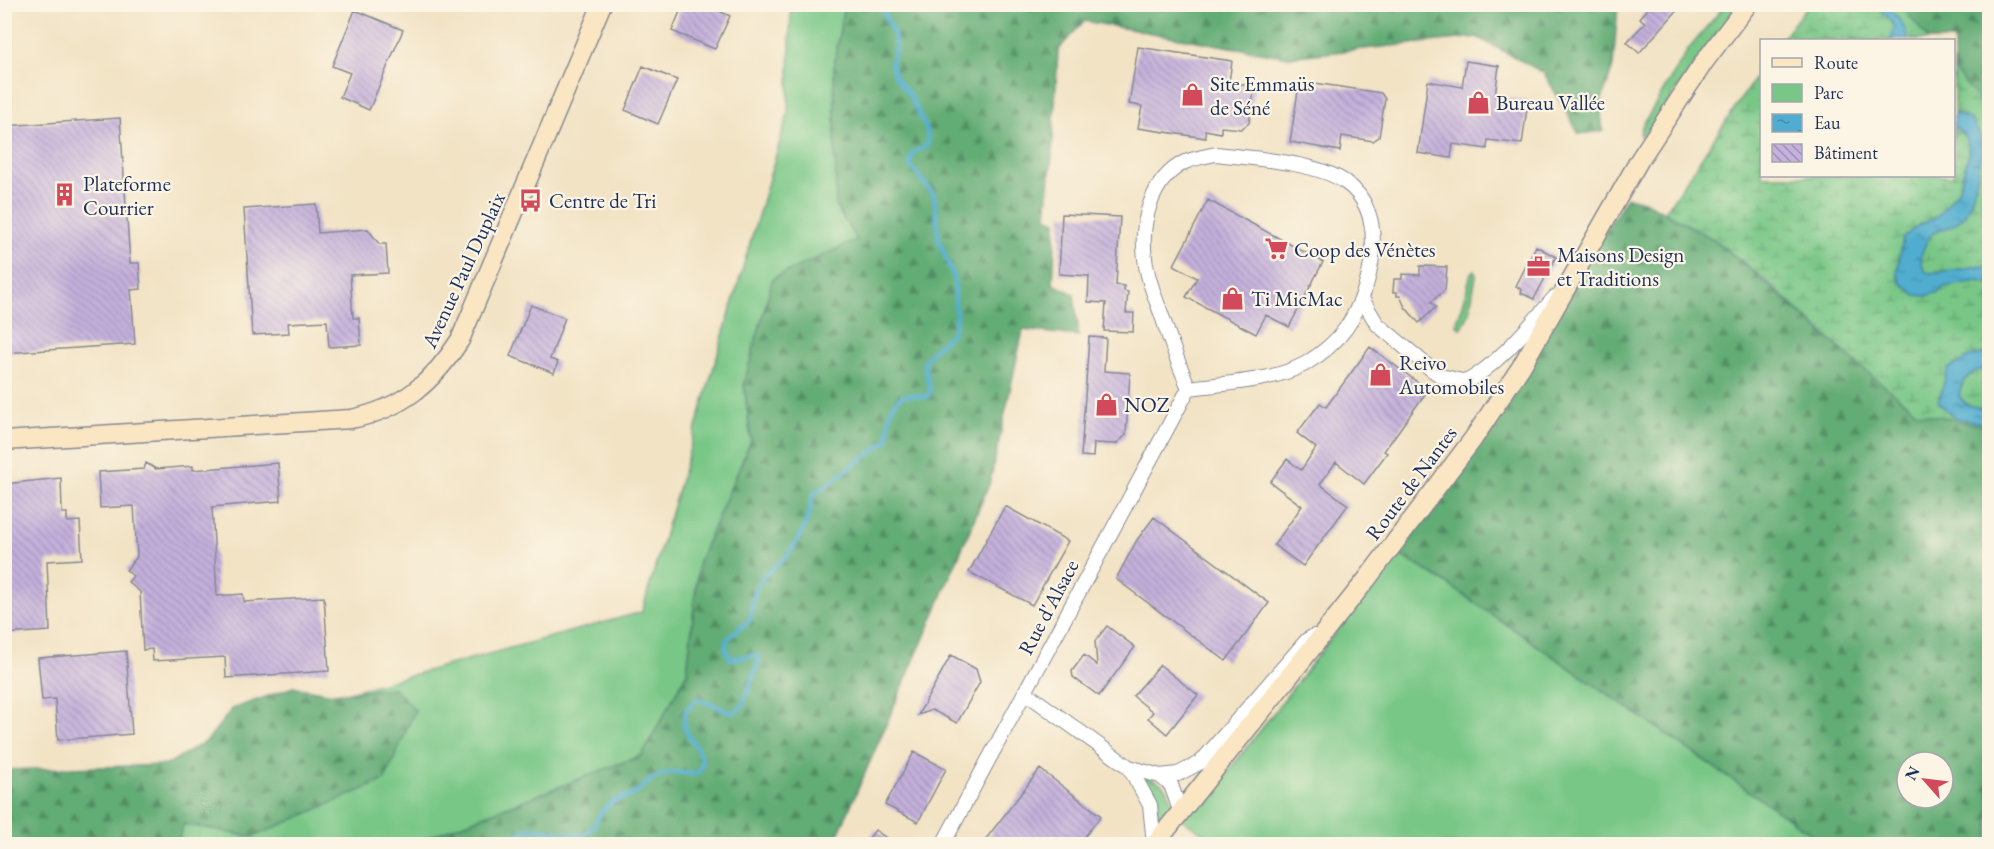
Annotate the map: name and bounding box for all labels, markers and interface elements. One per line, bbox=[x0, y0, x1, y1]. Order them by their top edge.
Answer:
legend bbox=[1760, 39, 1955, 177]
text: Route bbox=[1814, 51, 1858, 74]
place label: Site Emmaüs de Séné bbox=[1210, 70, 1315, 121]
text: Parc bbox=[1814, 81, 1844, 104]
shop icon: Site Emmaüs de Séné bbox=[1179, 82, 1205, 108]
shop icon: Bureau Vallée bbox=[1465, 89, 1491, 115]
place label: Bureau Vallée bbox=[1496, 89, 1605, 116]
text: Eau bbox=[1814, 111, 1841, 134]
text: Bâtiment bbox=[1814, 141, 1878, 164]
place label: Plateforme Courrier bbox=[83, 170, 171, 221]
building icon: Plateforme Courrier bbox=[52, 182, 78, 208]
bus stop icon: Centre de Tri bbox=[518, 187, 544, 213]
place label: Centre de Tri bbox=[549, 187, 656, 214]
street label: Avenue Paul Duplaix bbox=[415, 188, 511, 353]
supermarket icon: Coop des Vénètes bbox=[1263, 236, 1289, 262]
place label: Coop des Vénètes bbox=[1294, 236, 1436, 263]
place label: Maisons Design et Traditions bbox=[1557, 241, 1684, 292]
office icon: Maisons Design et Traditions bbox=[1526, 253, 1552, 279]
shop icon: Ti MicMac bbox=[1220, 285, 1246, 311]
place label: Ti MicMac bbox=[1251, 285, 1342, 312]
place label: Reivo Automobiles bbox=[1398, 349, 1505, 400]
shop icon: Reivo Automobiles bbox=[1368, 361, 1394, 387]
shop icon: NOZ bbox=[1093, 391, 1119, 417]
place label: NOZ bbox=[1124, 391, 1170, 418]
street label: Route de Nantes bbox=[1359, 420, 1463, 545]
street label: Rue d'Alsace bbox=[1012, 555, 1084, 659]
north arrow bbox=[1895, 750, 1955, 810]
text: N bbox=[1900, 763, 1925, 784]

